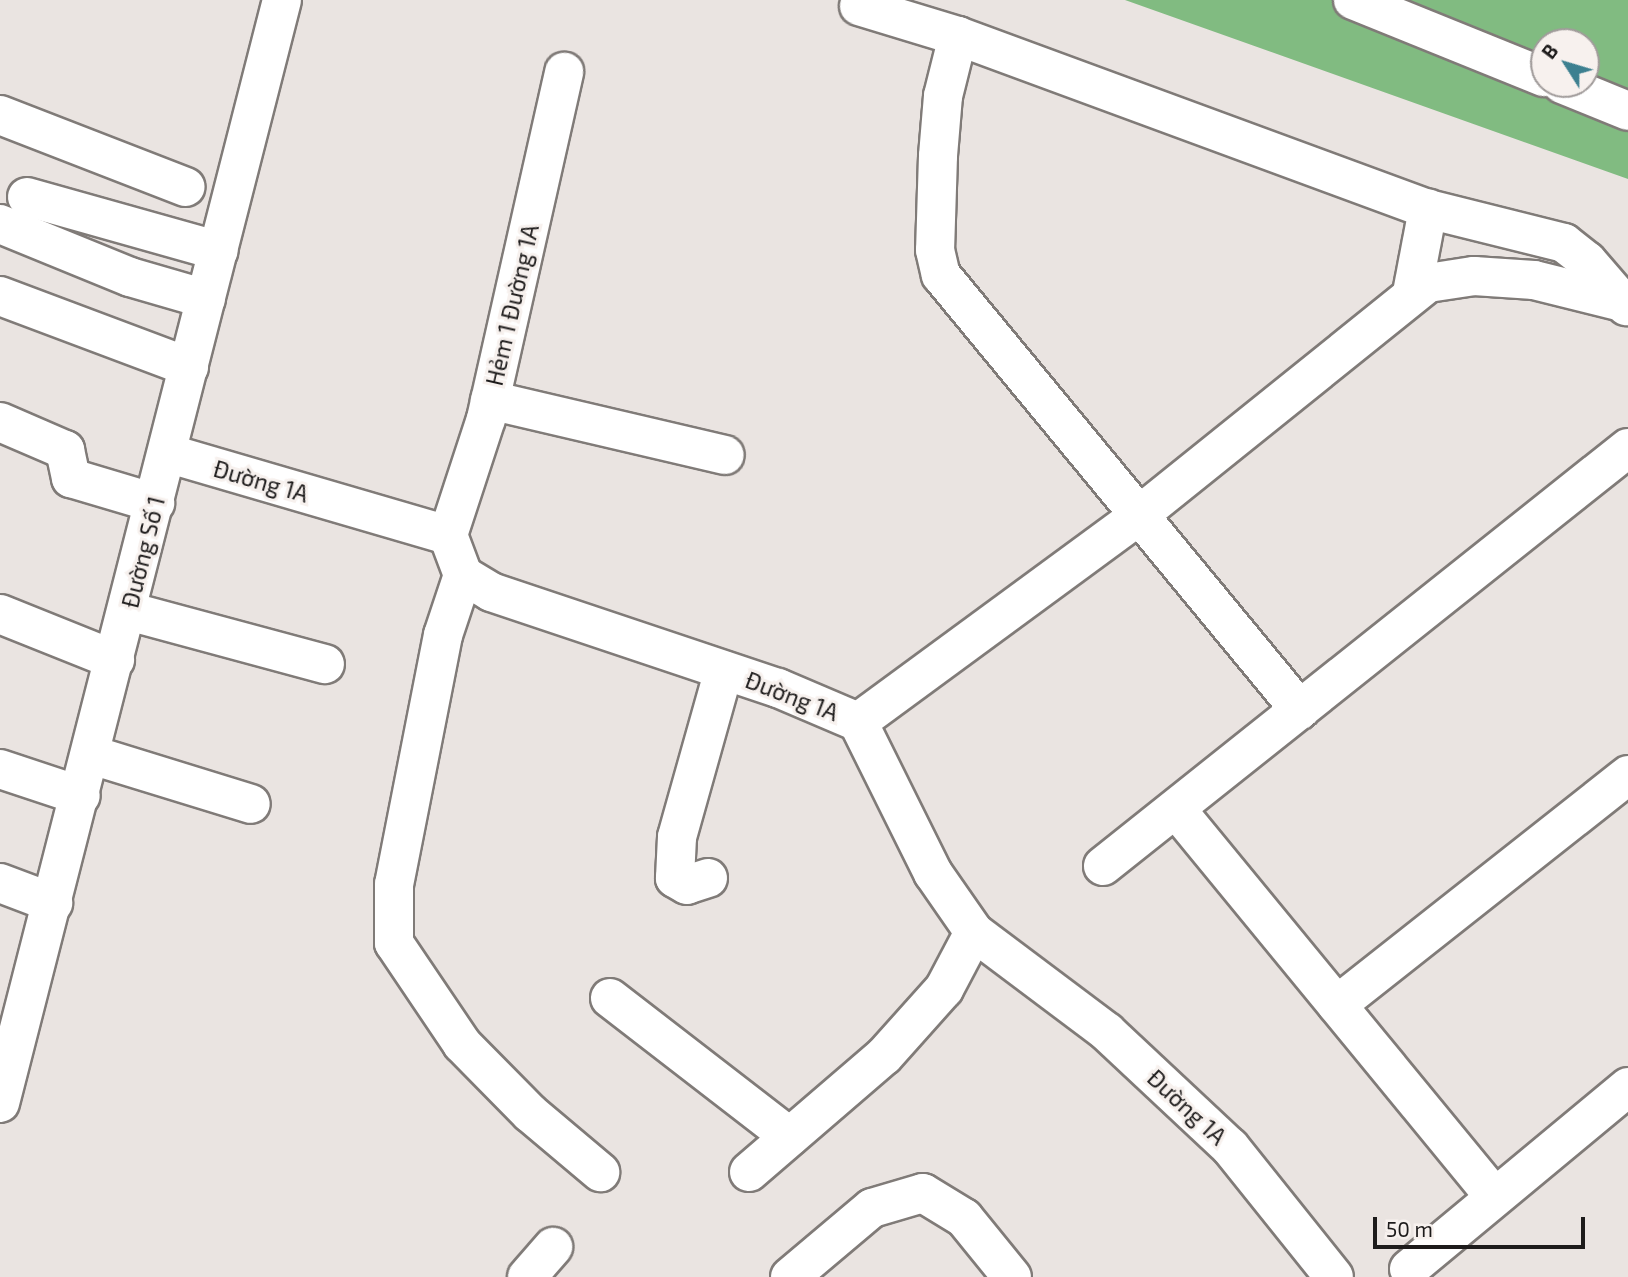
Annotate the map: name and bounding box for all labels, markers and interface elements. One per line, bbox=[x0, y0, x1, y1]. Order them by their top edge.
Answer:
north arrow bbox=[1530, 28, 1600, 98]
text: B bbox=[1537, 39, 1562, 63]
street label: Hẻm 1 Đường 1A bbox=[480, 222, 544, 388]
street label: Đường 1A bbox=[210, 454, 312, 508]
street label: Đường Số 1 bbox=[116, 493, 170, 611]
street label: Đường 1A bbox=[742, 666, 842, 726]
street label: Đường 1A bbox=[1142, 1064, 1232, 1150]
scale bar bbox=[1376, 1204, 1588, 1248]
text: 50 m bbox=[1386, 1216, 1433, 1241]

